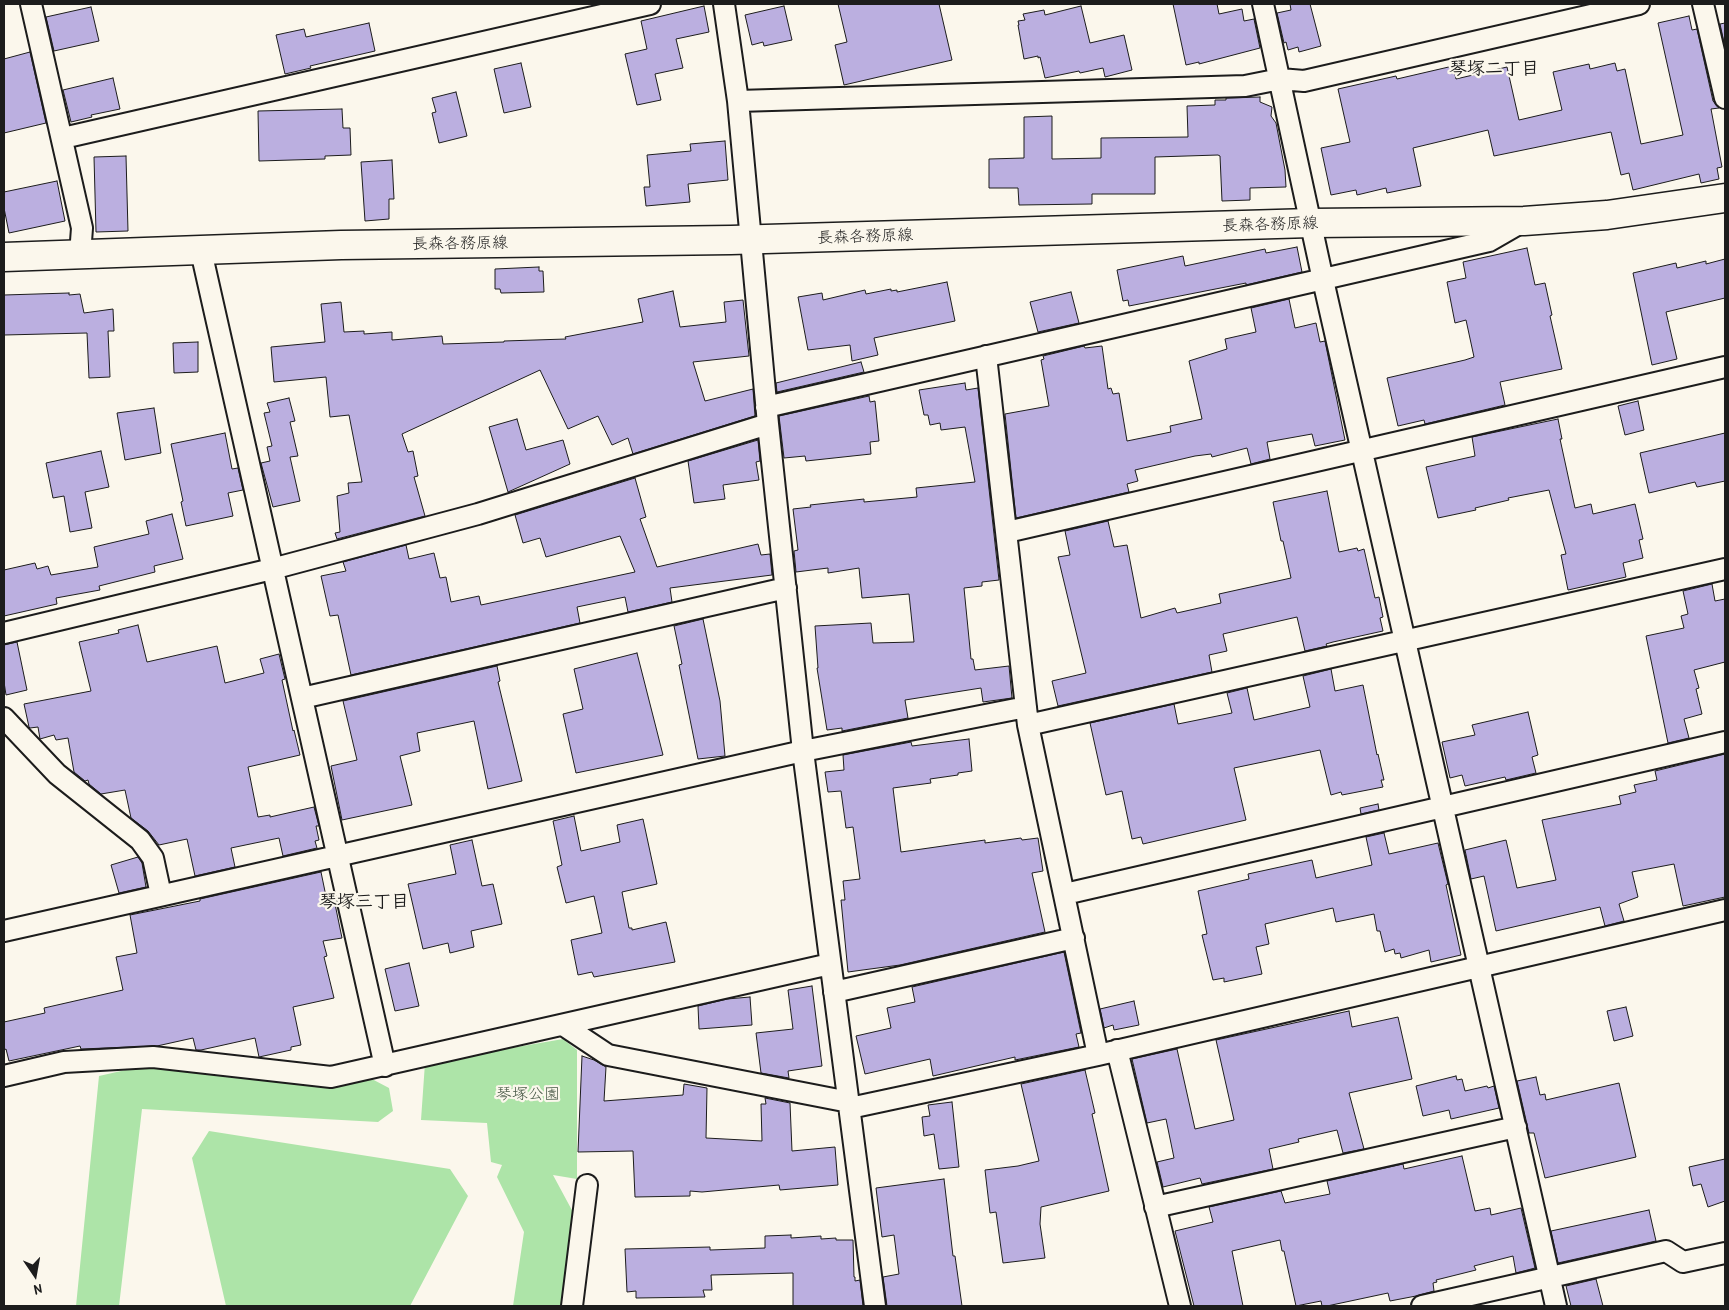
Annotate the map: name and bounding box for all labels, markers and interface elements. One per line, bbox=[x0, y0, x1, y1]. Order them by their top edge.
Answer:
district label: 琴塚二丁目 bbox=[1449, 58, 1539, 80]
street label: 長森各務原線 bbox=[1222, 214, 1318, 236]
street label: 長森各務原線 bbox=[817, 226, 913, 248]
street label: 長森各務原線 bbox=[412, 234, 508, 254]
district label: 琴塚三丁目 bbox=[319, 891, 409, 913]
park label: 琴塚公園 bbox=[496, 1085, 560, 1105]
north arrow bbox=[10, 1250, 60, 1300]
text: N bbox=[33, 1280, 44, 1300]

